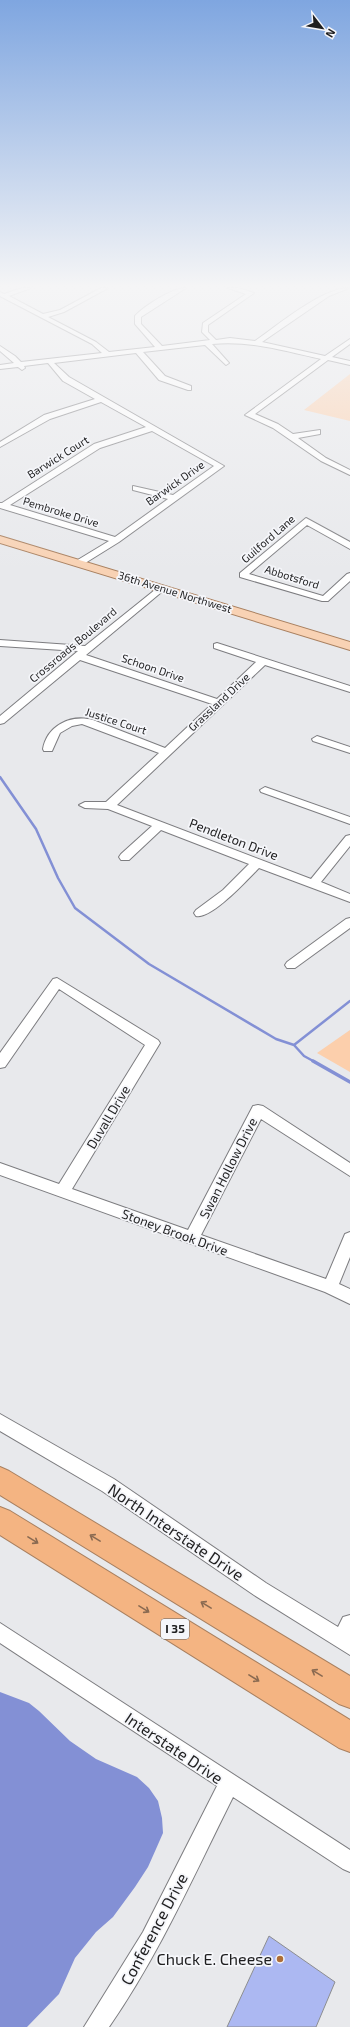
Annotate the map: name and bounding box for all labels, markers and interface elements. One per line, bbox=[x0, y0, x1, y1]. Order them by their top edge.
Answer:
north arrow bbox=[302, 8, 342, 48]
text: N bbox=[323, 27, 339, 40]
street label: Barwick Court bbox=[25, 433, 91, 481]
street label: Barwick Drive bbox=[143, 458, 207, 508]
street label: Pembroke Drive bbox=[22, 494, 101, 529]
street label: Guilford Lane bbox=[238, 512, 297, 565]
street label: Abbotsford bbox=[263, 562, 321, 591]
street label: 36th Avenue Northwest bbox=[117, 568, 234, 615]
street label: Crossroads Boulevard bbox=[26, 604, 119, 685]
street label: Schoon Drive bbox=[120, 651, 186, 684]
street label: Grassland Drive bbox=[185, 670, 252, 733]
street label: Justice Court bbox=[84, 705, 148, 737]
street label: Pendleton Drive bbox=[187, 815, 281, 863]
street label: Duvall Drive bbox=[83, 1082, 133, 1152]
street label: Swan Hollow Drive bbox=[196, 1115, 260, 1221]
street label: Stoney Brook Drive bbox=[120, 1205, 230, 1259]
street label: North Interstate Drive bbox=[105, 1479, 248, 1584]
one-way arrow bbox=[90, 1534, 101, 1542]
one-way arrow bbox=[27, 1537, 39, 1545]
one-way arrow bbox=[200, 1601, 212, 1609]
one-way arrow bbox=[138, 1605, 149, 1613]
road number: I 35 bbox=[161, 1619, 189, 1639]
one-way arrow bbox=[312, 1669, 323, 1677]
one-way arrow bbox=[248, 1674, 260, 1682]
street label: Interstate Drive bbox=[122, 1708, 227, 1787]
street label: Conference Drive bbox=[116, 1870, 191, 1988]
place label: Chuck E. Cheese bbox=[157, 1949, 272, 1968]
marker: Chuck E. Cheese bbox=[275, 1954, 285, 1964]

